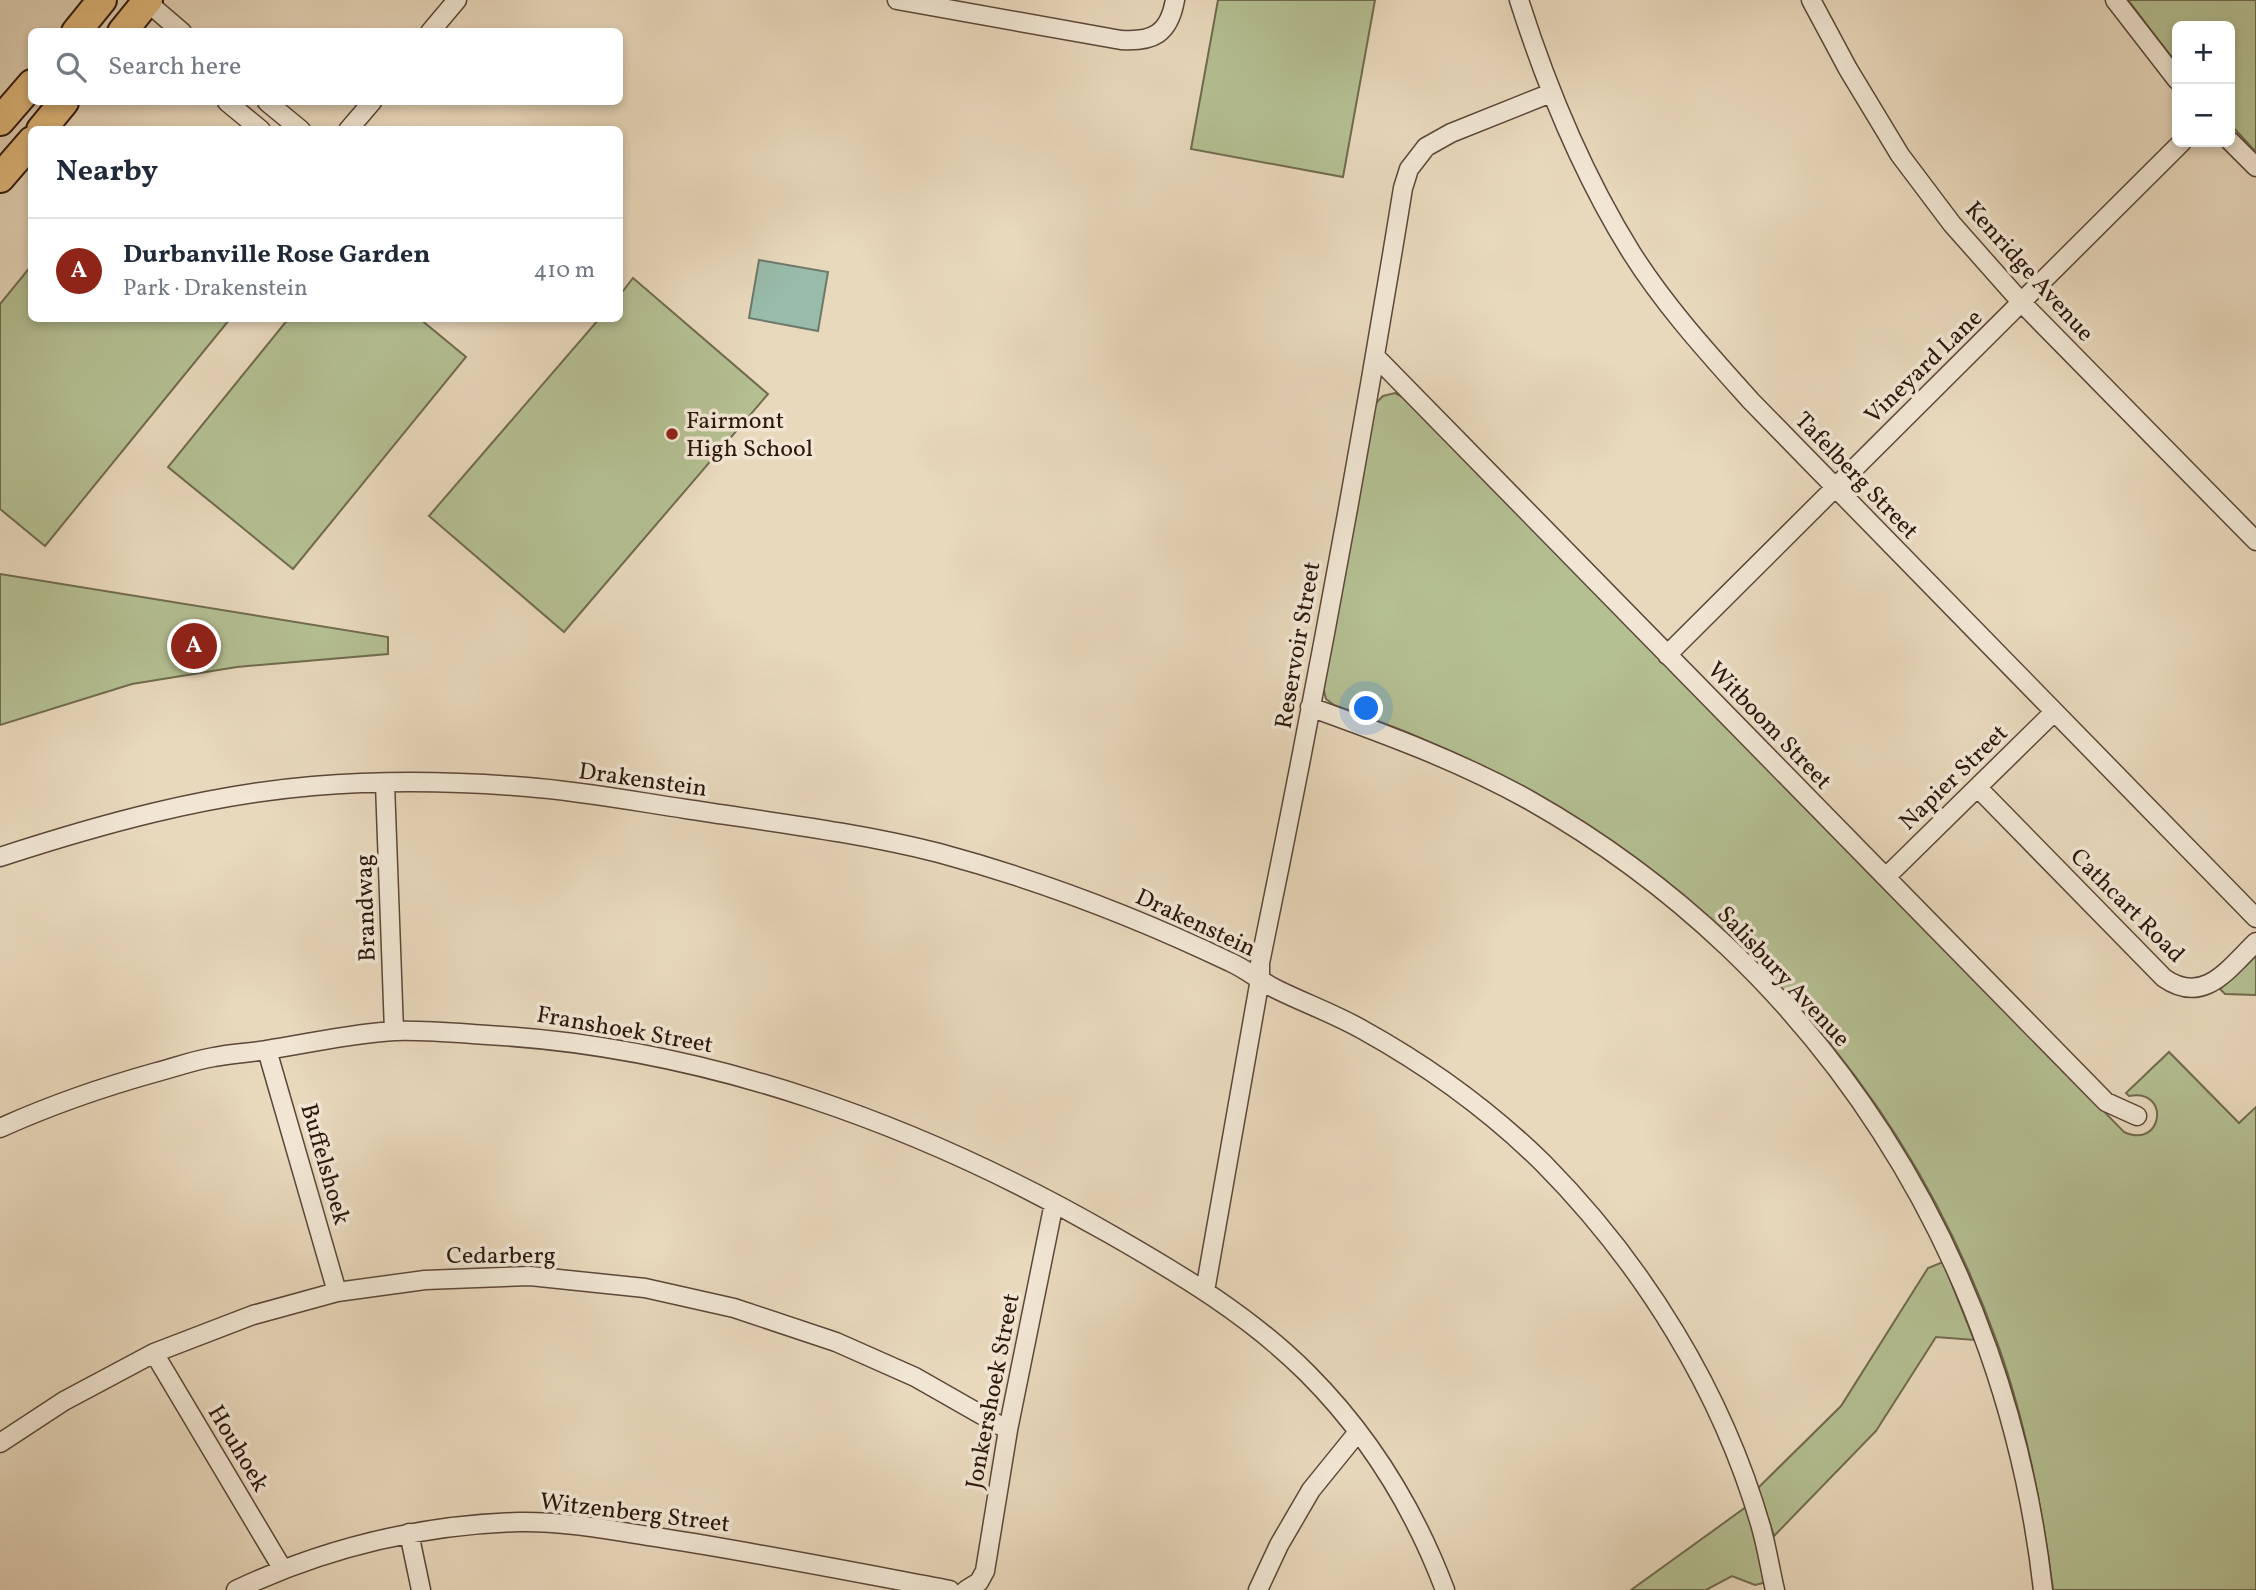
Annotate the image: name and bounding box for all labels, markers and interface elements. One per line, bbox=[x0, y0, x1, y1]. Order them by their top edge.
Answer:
map controls bbox=[2172, 21, 2235, 147]
button: + bbox=[2172, 21, 2235, 84]
search box bbox=[28, 28, 623, 105]
icon: search bbox=[52, 48, 90, 86]
text: Search here bbox=[108, 49, 241, 85]
button: − bbox=[2172, 84, 2235, 147]
text: Nearby bbox=[56, 151, 158, 193]
street label: Kenridge Avenue bbox=[1956, 195, 2101, 350]
text: Durbanville Rose Garden bbox=[123, 237, 430, 273]
text: A bbox=[71, 255, 87, 287]
text: 410 m bbox=[534, 255, 595, 287]
text: Park · Drakenstein bbox=[123, 273, 308, 305]
street label: Vineyard Lane bbox=[1858, 302, 1991, 433]
place label: Fairmont High School bbox=[686, 405, 813, 467]
street label: Tafelberg Street bbox=[1786, 405, 1925, 548]
marker: Fairmont High School bbox=[664, 426, 680, 442]
street label: Reservoir Street bbox=[1268, 559, 1330, 732]
pin: A bbox=[171, 620, 217, 672]
street label: Witboom Street bbox=[1698, 655, 1839, 798]
your location bbox=[1349, 691, 1383, 725]
street label: Napier Street bbox=[1892, 718, 2017, 839]
street label: Drakenstein bbox=[576, 755, 709, 807]
street label: Cathcart Road bbox=[2061, 841, 2192, 972]
street label: Brandwag bbox=[348, 854, 386, 962]
street label: Drakenstein bbox=[1129, 881, 1261, 967]
street label: Salisbury Avenue bbox=[1708, 899, 1857, 1056]
street label: Franshoek Street bbox=[534, 999, 716, 1063]
street label: Buffelshoek bbox=[291, 1100, 358, 1229]
street label: Cedarberg bbox=[446, 1240, 556, 1274]
street label: Jonkershoek Street bbox=[958, 1291, 1030, 1492]
street label: Houhoek bbox=[198, 1399, 277, 1499]
street label: Witzenberg Street bbox=[538, 1485, 732, 1543]

